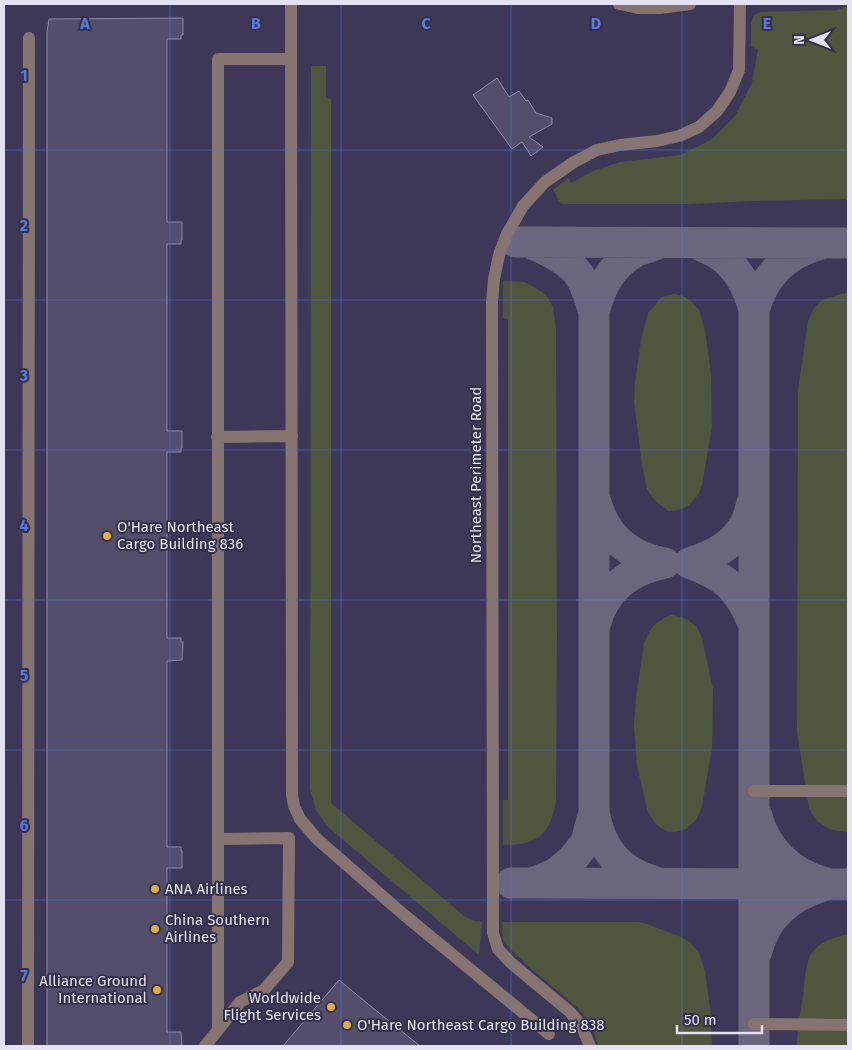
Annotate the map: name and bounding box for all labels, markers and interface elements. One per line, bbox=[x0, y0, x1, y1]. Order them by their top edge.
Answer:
text: A bbox=[79, 14, 90, 33]
text: B bbox=[251, 14, 261, 33]
text: C bbox=[421, 14, 431, 33]
text: D bbox=[591, 14, 601, 33]
text: E bbox=[763, 14, 771, 33]
north arrow bbox=[787, 15, 837, 65]
text: N bbox=[791, 35, 808, 45]
text: 1 bbox=[20, 66, 28, 85]
text: 2 bbox=[20, 216, 28, 235]
text: 3 bbox=[19, 366, 28, 385]
street label: Northeast Perimeter Road bbox=[467, 387, 485, 563]
text: 4 bbox=[19, 516, 29, 535]
place label: O'Hare Northeast Cargo Building 836 bbox=[117, 518, 243, 553]
marker: O'Hare Northeast Cargo Building 836 bbox=[101, 530, 113, 542]
text: 5 bbox=[20, 666, 29, 685]
text: 6 bbox=[19, 816, 29, 835]
place label: ANA Airlines bbox=[165, 880, 248, 898]
marker: ANA Airlines bbox=[149, 883, 161, 895]
place label: China Southern Airlines bbox=[165, 911, 270, 946]
marker: China Southern Airlines bbox=[149, 923, 161, 935]
text: 7 bbox=[20, 966, 28, 985]
place label: Alliance Ground International bbox=[39, 972, 148, 1007]
marker: Alliance Ground International bbox=[151, 984, 163, 996]
place label: Worldwide Flight Services bbox=[223, 989, 321, 1024]
marker: Worldwide Flight Services bbox=[325, 1001, 337, 1013]
scale bar bbox=[677, 1002, 762, 1034]
text: 50 m bbox=[684, 1011, 717, 1029]
place label: O'Hare Northeast Cargo Building 838 bbox=[357, 1016, 604, 1034]
marker: O'Hare Northeast Cargo Building 838 bbox=[341, 1019, 353, 1031]

